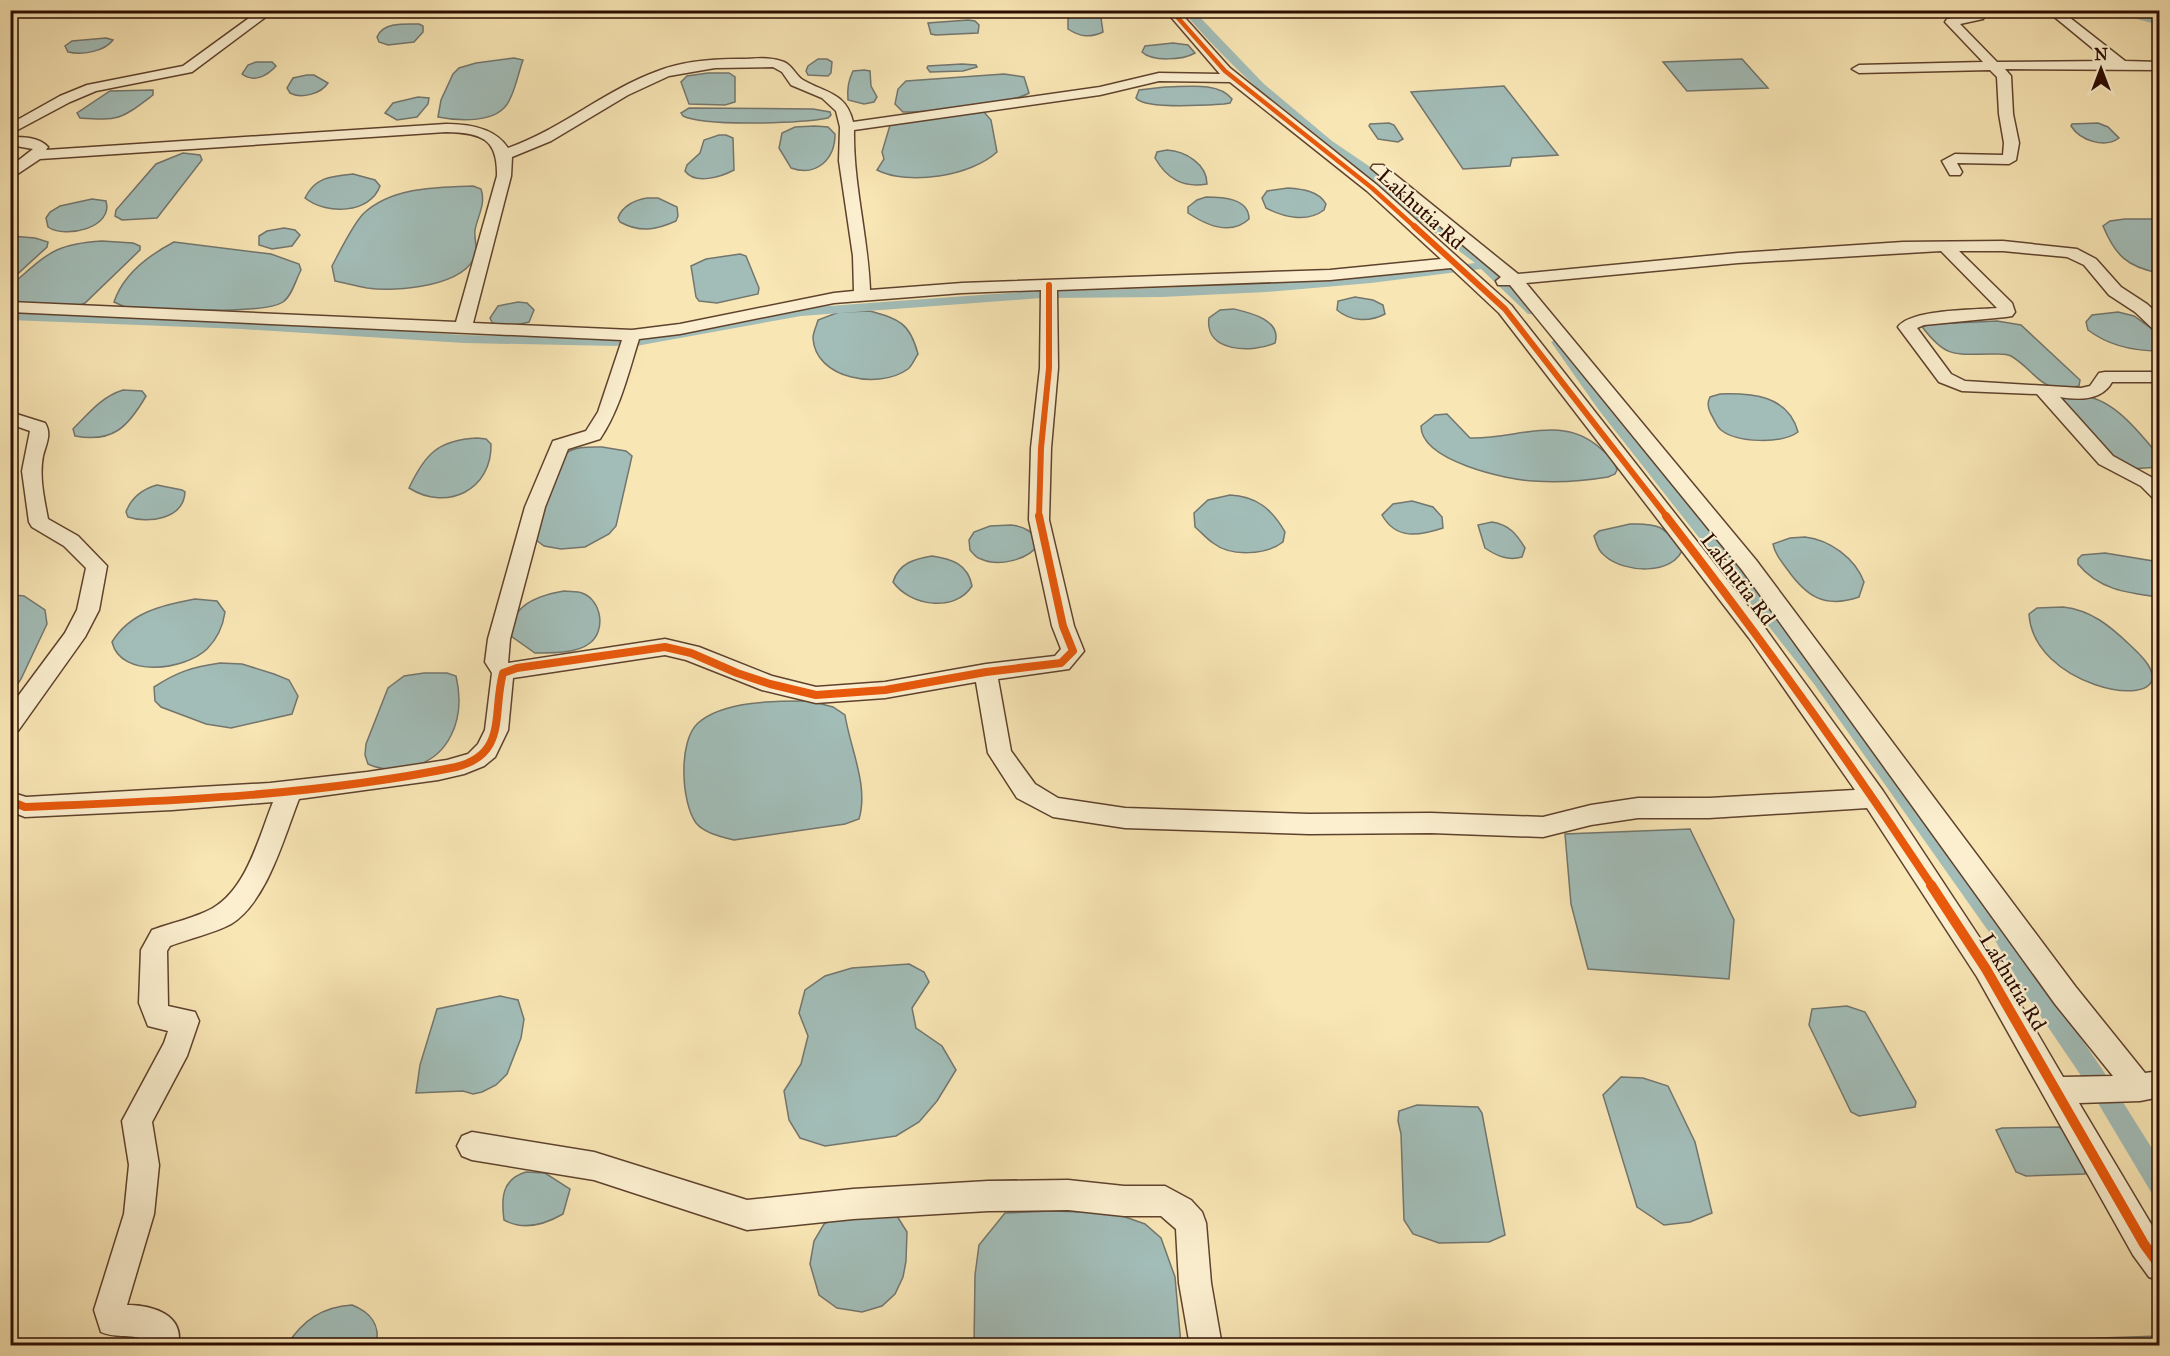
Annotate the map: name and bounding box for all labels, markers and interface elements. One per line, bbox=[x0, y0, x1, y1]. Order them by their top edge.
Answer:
north arrow bbox=[2071, 39, 2131, 99]
text: N bbox=[2094, 45, 2108, 64]
street label: Lakhutia Rd bbox=[1372, 163, 1470, 255]
street label: Lakhutia Rd bbox=[1695, 528, 1781, 631]
street label: Lakhutia Rd bbox=[1974, 929, 2052, 1036]

